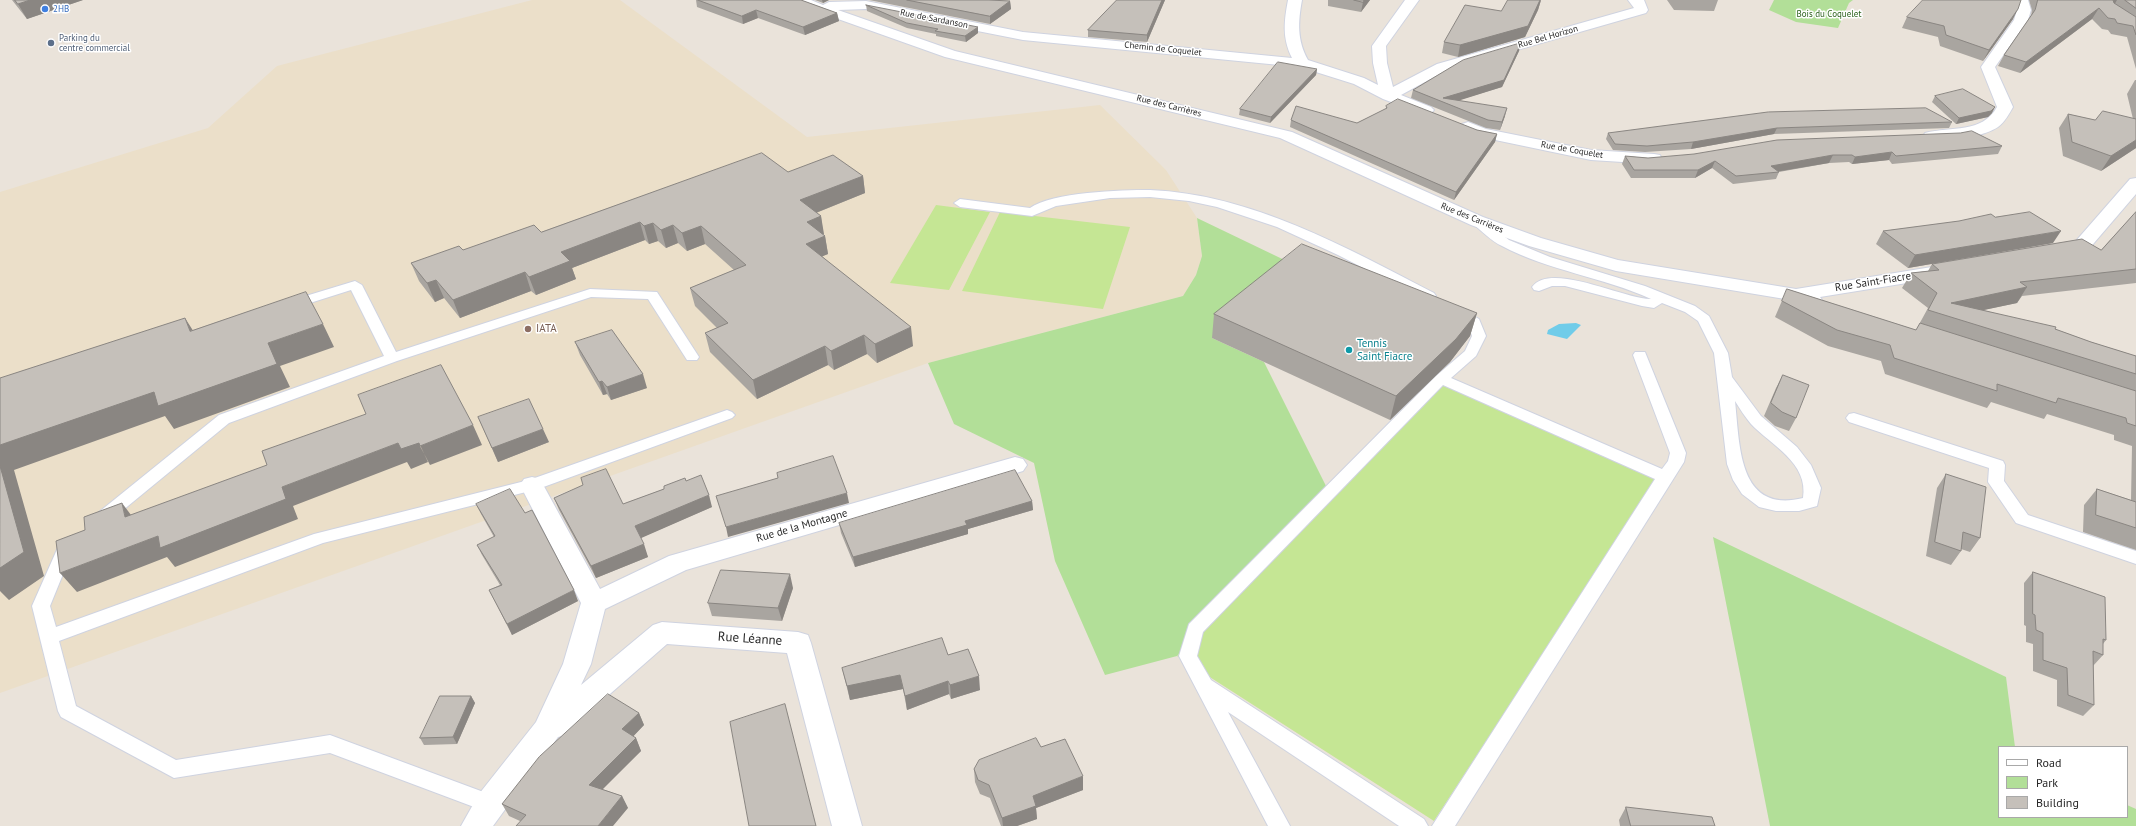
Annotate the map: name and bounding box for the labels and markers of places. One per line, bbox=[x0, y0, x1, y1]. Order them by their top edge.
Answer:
marker: 2HB bbox=[40, 4, 50, 14]
place label: 2HB bbox=[53, 4, 69, 14]
place label: Parking du centre commercial bbox=[59, 33, 130, 54]
marker: Parking du centre commercial bbox=[46, 38, 56, 48]
place label: IATA bbox=[536, 322, 557, 336]
marker: IATA bbox=[523, 324, 533, 334]
place label: Tennis Saint Fiacre bbox=[1357, 337, 1412, 363]
marker: Tennis Saint Fiacre bbox=[1344, 345, 1354, 355]

